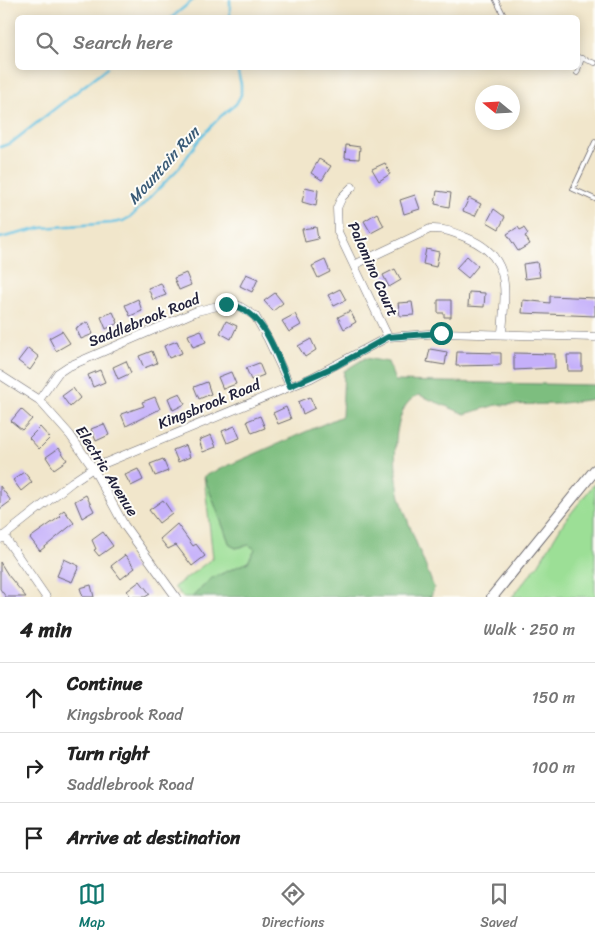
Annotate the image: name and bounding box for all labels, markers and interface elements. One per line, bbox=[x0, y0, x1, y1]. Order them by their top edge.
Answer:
search box bbox=[15, 15, 580, 70]
text: Search here bbox=[73, 26, 173, 59]
icon: search bbox=[33, 29, 61, 57]
north arrow bbox=[475, 85, 520, 130]
water label: Mountain Run bbox=[120, 118, 208, 211]
street label: Palomino Court bbox=[340, 217, 406, 321]
street label: Saddlebrook Road bbox=[84, 285, 205, 354]
route end bbox=[215, 293, 238, 316]
route start bbox=[430, 322, 453, 345]
street label: Kingsbrook Road bbox=[154, 371, 265, 436]
street label: Electric Avenue bbox=[69, 420, 146, 522]
text: 4 min bbox=[20, 611, 72, 649]
text: Walk · 250 m bbox=[483, 615, 575, 644]
text: Continue bbox=[67, 667, 143, 700]
text: 150 m bbox=[532, 683, 575, 712]
icon: ahead bbox=[20, 684, 48, 712]
text: Kingsbrook Road bbox=[67, 700, 183, 729]
text: Turn right bbox=[67, 737, 149, 770]
text: 100 m bbox=[531, 753, 575, 782]
icon: right bbox=[20, 754, 48, 782]
text: Saddlebrook Road bbox=[67, 770, 193, 799]
text: Arrive at destination bbox=[67, 821, 240, 854]
icon: arrive bbox=[20, 824, 48, 852]
tab: Map bbox=[78, 880, 106, 935]
tab: Directions bbox=[262, 880, 324, 935]
tab: Saved bbox=[480, 880, 517, 935]

